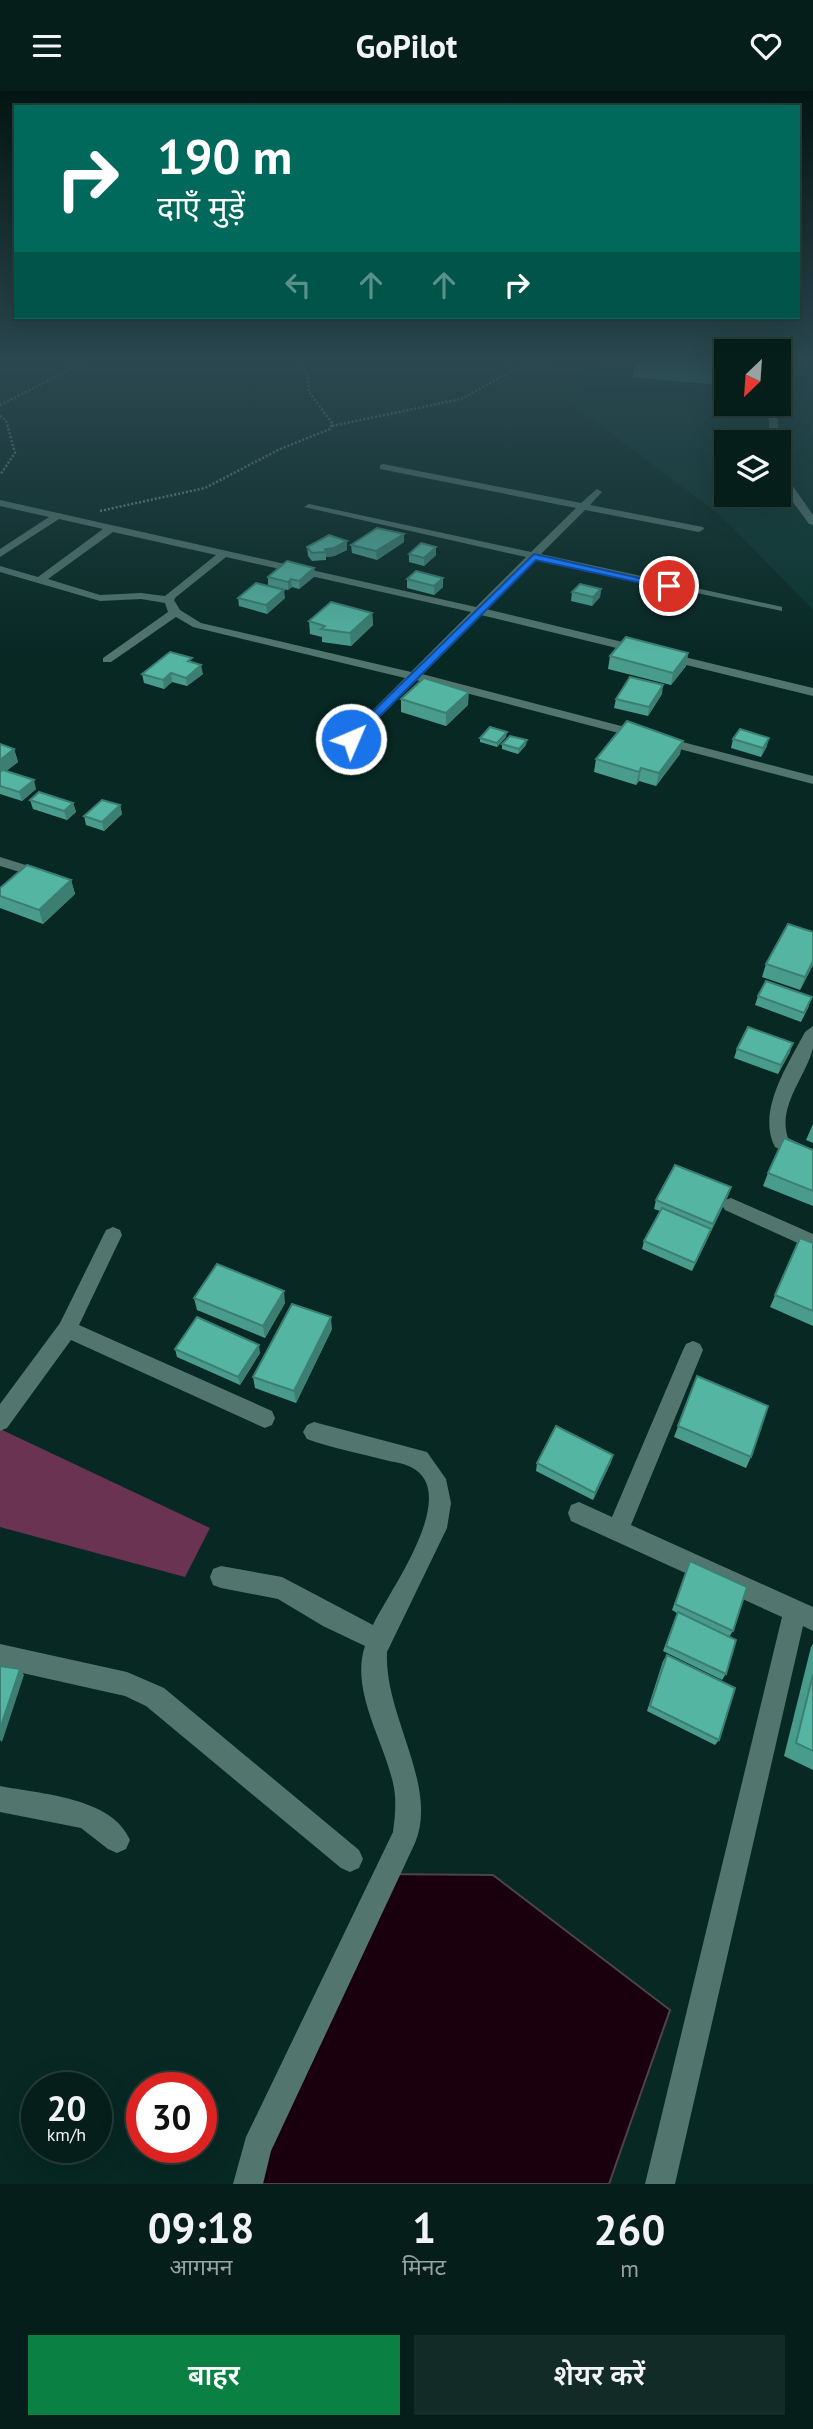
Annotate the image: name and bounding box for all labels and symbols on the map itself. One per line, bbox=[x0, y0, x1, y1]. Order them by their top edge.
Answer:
north arrow bbox=[714, 339, 791, 417]
pin bbox=[639, 556, 699, 616]
position arrow bbox=[314, 702, 388, 776]
speed limit sign: 30 bbox=[126, 2072, 217, 2163]

